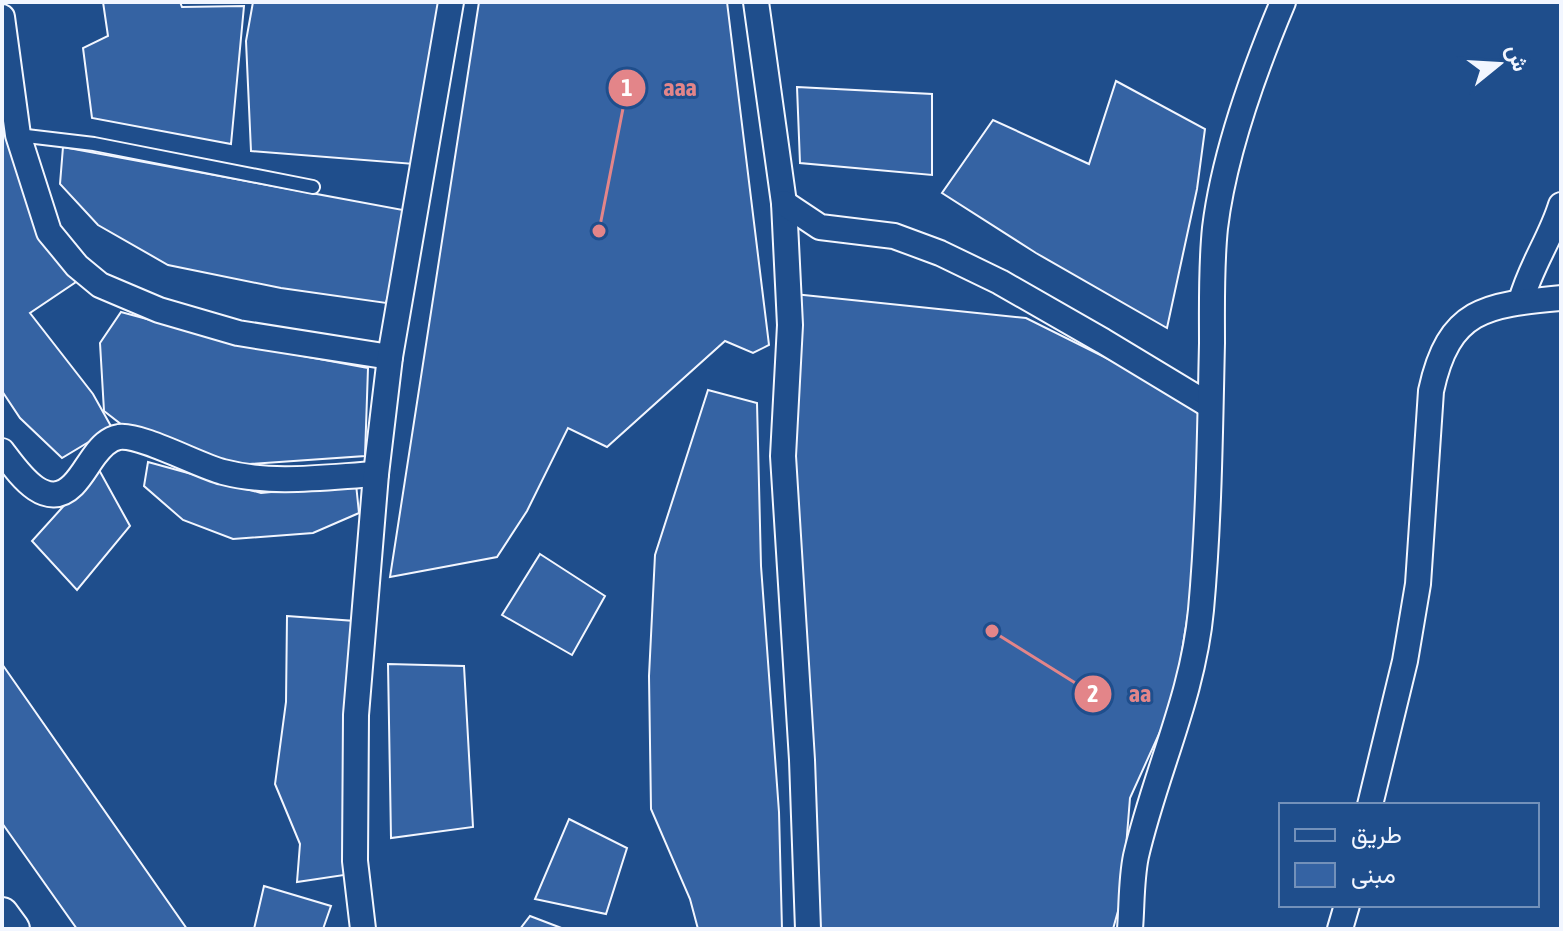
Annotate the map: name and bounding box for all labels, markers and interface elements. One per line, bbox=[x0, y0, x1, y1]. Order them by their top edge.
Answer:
north arrow bbox=[1459, 24, 1539, 104]
text: ش bbox=[1501, 41, 1534, 75]
callout: aaa bbox=[607, 64, 712, 112]
text: 1 bbox=[621, 74, 633, 101]
text: aaa bbox=[663, 74, 697, 101]
callout: aa bbox=[1073, 670, 1167, 718]
text: 2 bbox=[1087, 680, 1099, 707]
text: aa bbox=[1129, 680, 1151, 707]
legend bbox=[1279, 803, 1539, 907]
text: طريق bbox=[1351, 821, 1402, 850]
text: مبنى bbox=[1351, 861, 1396, 889]

